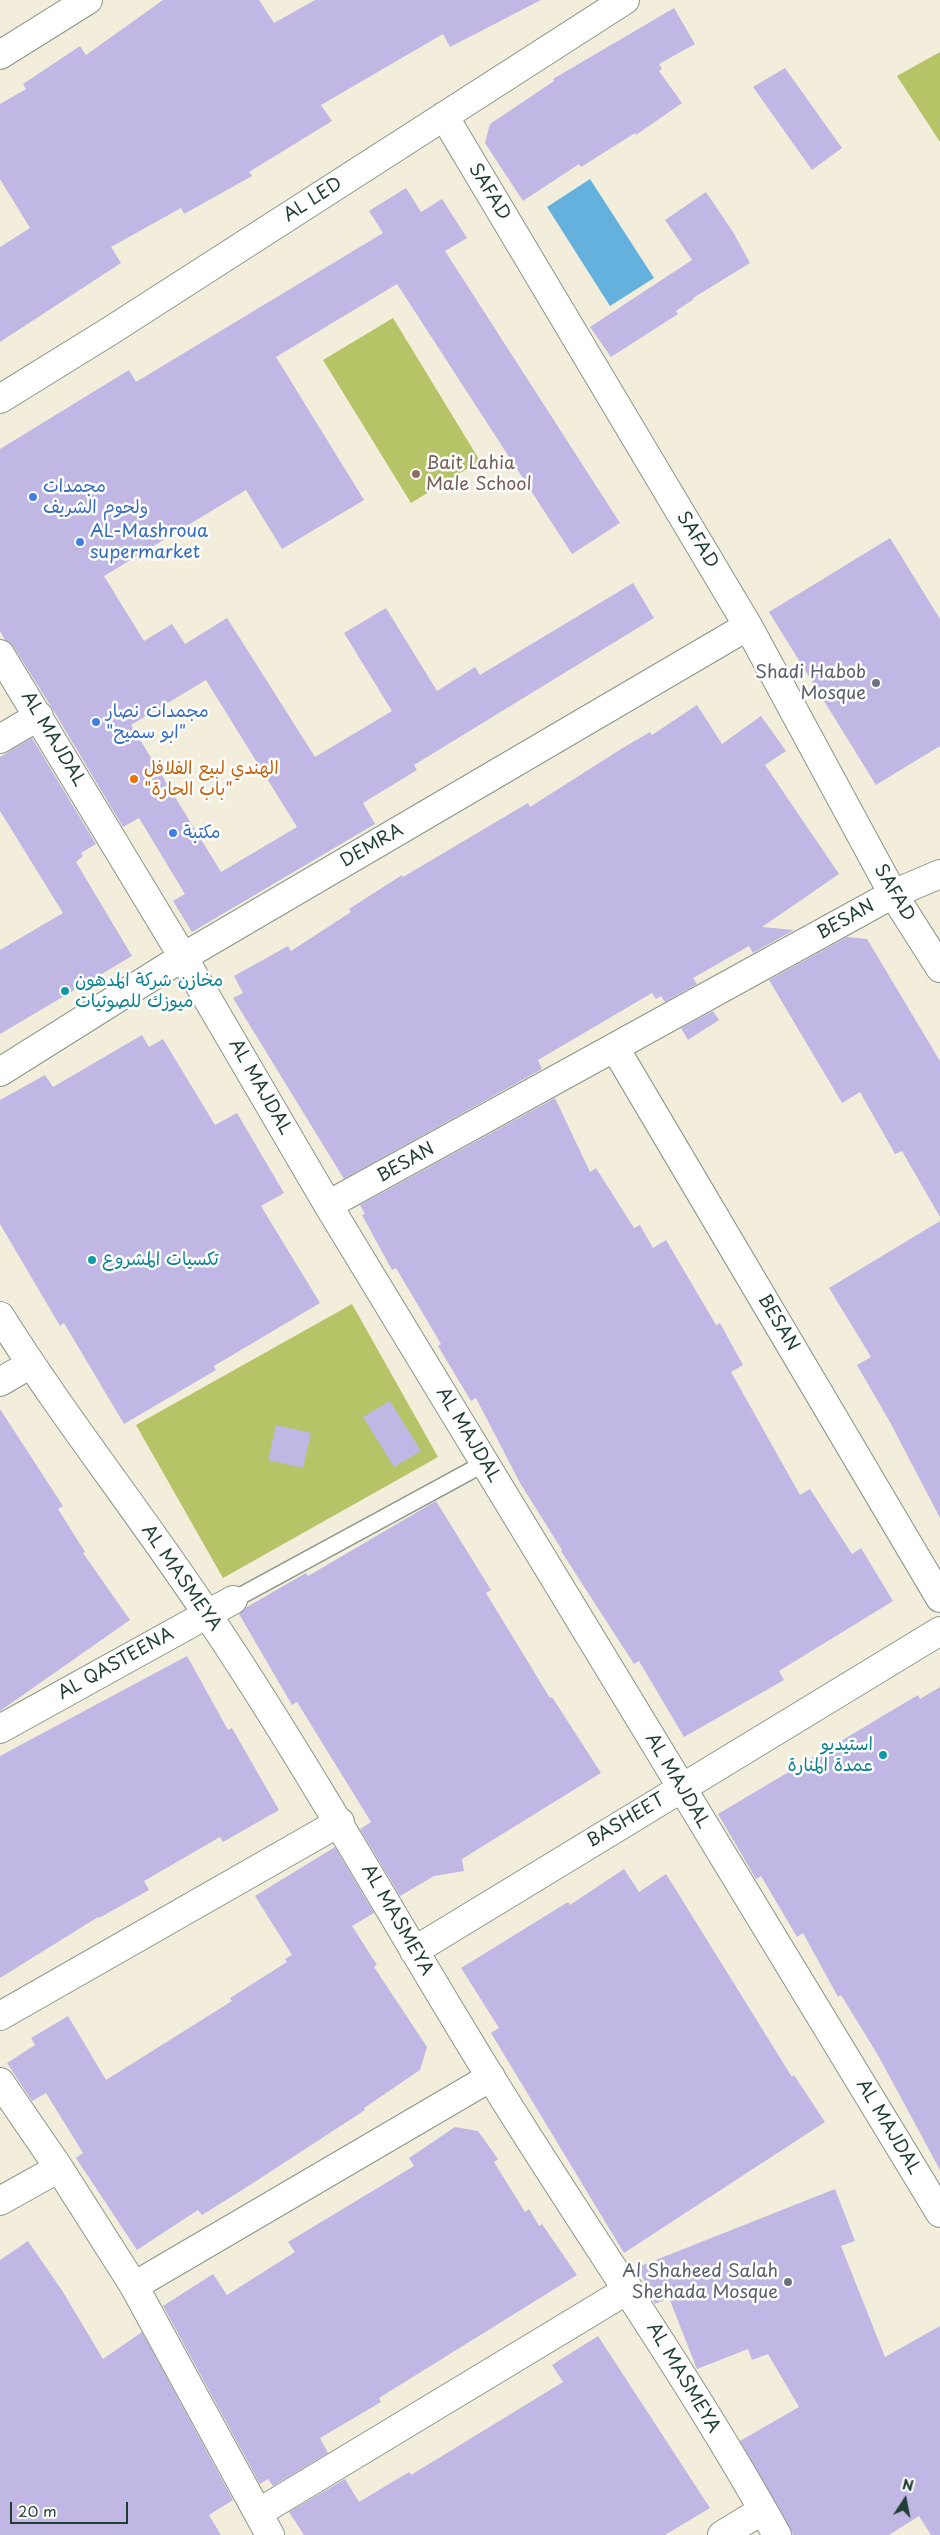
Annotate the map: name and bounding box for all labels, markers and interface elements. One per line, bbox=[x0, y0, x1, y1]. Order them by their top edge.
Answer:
street label: SAFAD bbox=[464, 160, 514, 224]
street label: AL LED bbox=[280, 173, 346, 227]
place label: Bait Lahia Male School bbox=[426, 453, 532, 496]
marker: Bait Lahia Male School bbox=[410, 468, 422, 480]
place label: مجمدات ولحوم الشريف bbox=[43, 476, 148, 518]
marker: مجمدات ولحوم الشريف bbox=[27, 491, 39, 503]
street label: SAFAD bbox=[672, 508, 722, 572]
place label: AL-Mashroua supermarket bbox=[90, 521, 208, 564]
marker: AL-Mashroua supermarket bbox=[74, 536, 86, 548]
place label: Shadi Habob Mosque bbox=[755, 662, 866, 704]
marker: Shadi Habob Mosque bbox=[870, 677, 882, 689]
street label: AL MAJDAL bbox=[16, 688, 90, 790]
place label: مجمدات نصار "ابو سميح" bbox=[106, 701, 209, 744]
marker: مجمدات نصار "ابو سميح" bbox=[90, 716, 102, 728]
place label: الهندي لبيع الفلافل "باب الحارة" bbox=[144, 758, 279, 801]
marker: الهندي لبيع الفلافل "باب الحارة" bbox=[128, 773, 140, 785]
street label: DEMRA bbox=[337, 819, 407, 873]
place label: مكتبة bbox=[183, 822, 220, 844]
marker: مكتبة bbox=[167, 827, 179, 839]
street label: SAFAD bbox=[869, 860, 919, 926]
street label: BESAN bbox=[814, 895, 878, 945]
place label: مخازن شركة المدهون ميوزك للصوتيات bbox=[75, 970, 223, 1012]
marker: مخازن شركة المدهون ميوزك للصوتيات bbox=[59, 985, 71, 997]
street label: AL MAJDAL bbox=[224, 1035, 296, 1139]
street label: BESAN bbox=[374, 1138, 438, 1188]
place label: تكسيات المشروع bbox=[102, 1249, 219, 1271]
marker: تكسيات المشروع bbox=[86, 1254, 98, 1266]
street label: BESAN bbox=[753, 1291, 803, 1355]
street label: AL MAJDAL bbox=[431, 1384, 505, 1486]
street label: AL MASMEYA bbox=[136, 1521, 226, 1635]
street label: AL QASTEENA bbox=[54, 1623, 178, 1705]
street label: AL MAJDAL bbox=[640, 1730, 714, 1832]
place label: استيديو عمدة المنارة bbox=[787, 1734, 873, 1776]
marker: استيديو عمدة المنارة bbox=[877, 1749, 889, 1761]
street label: BASHEET bbox=[583, 1789, 669, 1853]
street label: AL MASMEYA bbox=[356, 1861, 438, 1979]
street label: AL MAJDAL bbox=[851, 2076, 925, 2178]
place label: Al Shaheed Salah Shehada Mosque bbox=[622, 2261, 778, 2304]
marker: Al Shaheed Salah Shehada Mosque bbox=[782, 2276, 794, 2288]
street label: AL MASMEYA bbox=[642, 2319, 724, 2437]
text: N bbox=[901, 2473, 915, 2496]
north arrow bbox=[880, 2475, 930, 2525]
scale bar bbox=[12, 2492, 130, 2524]
text: 20 m bbox=[18, 2499, 57, 2522]

